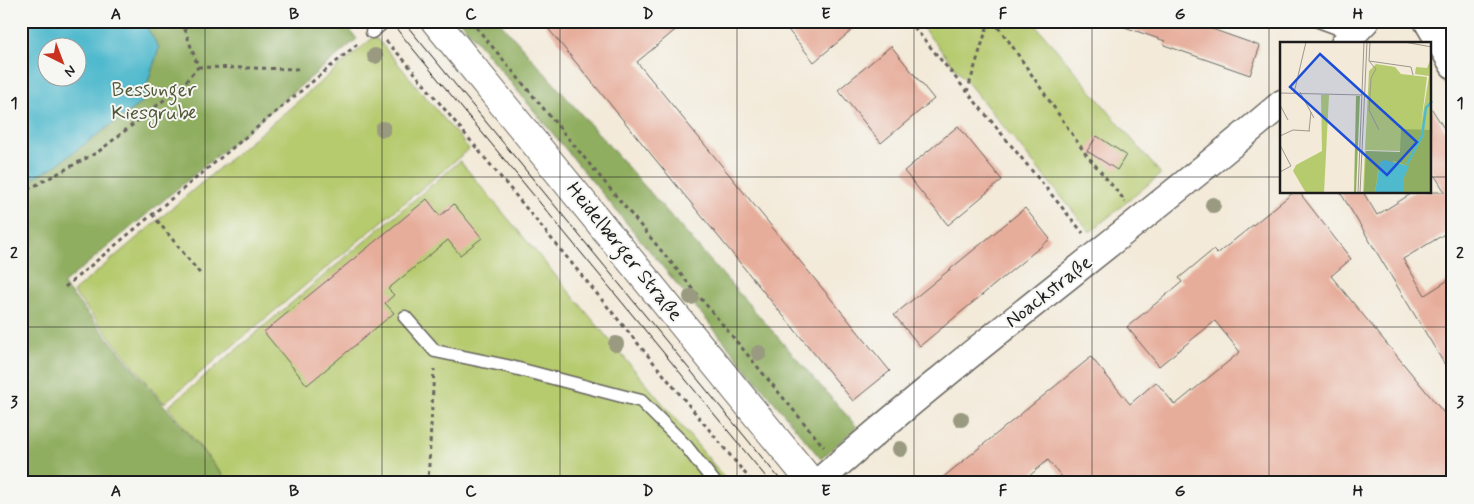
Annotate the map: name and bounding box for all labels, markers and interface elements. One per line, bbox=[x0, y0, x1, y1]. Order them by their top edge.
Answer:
text: A bbox=[111, 4, 121, 25]
text: B bbox=[289, 4, 299, 25]
text: C bbox=[465, 4, 477, 25]
text: D bbox=[642, 4, 654, 25]
text: E bbox=[821, 4, 831, 25]
text: F bbox=[999, 4, 1008, 25]
text: G bbox=[1175, 4, 1186, 25]
text: H bbox=[1353, 4, 1364, 25]
north arrow bbox=[38, 38, 88, 88]
inset map bbox=[1280, 42, 1432, 194]
text: N bbox=[61, 61, 80, 81]
park label: Bessunger Kiesgrube bbox=[111, 77, 197, 128]
text: 1 bbox=[10, 93, 18, 114]
text: 1 bbox=[1456, 93, 1464, 114]
street label: Heidelberger Straße bbox=[558, 177, 689, 328]
text: 2 bbox=[10, 243, 18, 264]
text: 2 bbox=[1456, 243, 1464, 264]
street label: Noackstraße bbox=[1000, 249, 1098, 334]
text: 3 bbox=[10, 392, 18, 413]
text: 3 bbox=[1456, 392, 1464, 413]
text: A bbox=[111, 481, 121, 502]
text: B bbox=[289, 481, 299, 502]
text: C bbox=[465, 481, 477, 502]
text: D bbox=[642, 481, 654, 502]
text: E bbox=[821, 481, 831, 502]
text: F bbox=[999, 481, 1008, 502]
text: G bbox=[1175, 481, 1186, 502]
text: H bbox=[1353, 481, 1364, 502]

